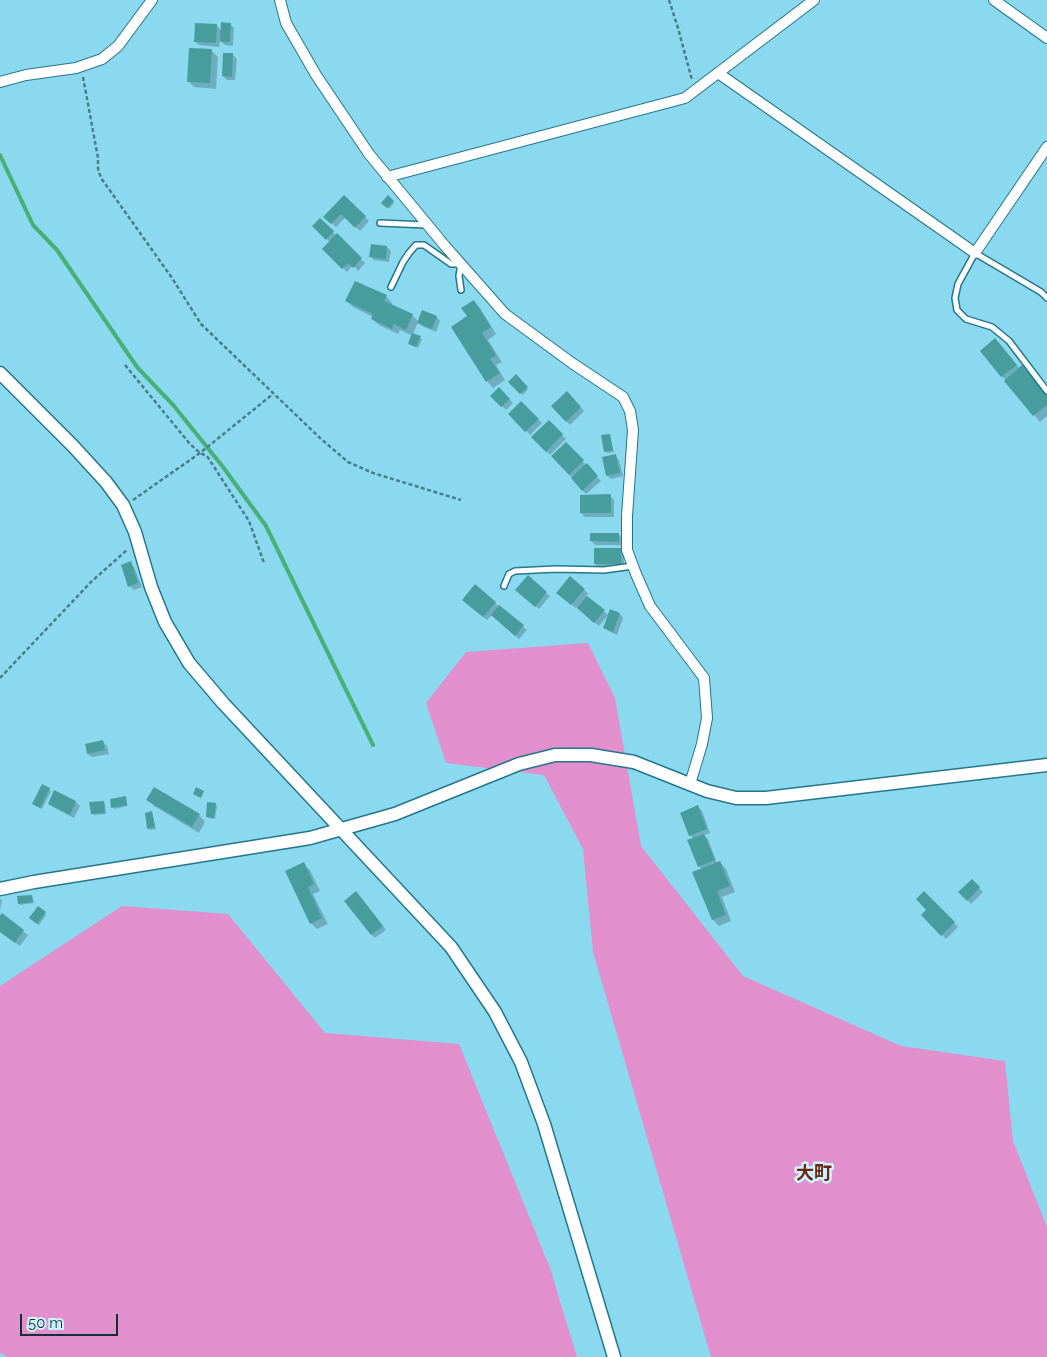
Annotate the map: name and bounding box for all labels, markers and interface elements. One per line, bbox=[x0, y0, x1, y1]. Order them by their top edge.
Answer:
district label: 大町 bbox=[796, 1163, 832, 1185]
scale bar bbox=[22, 1304, 120, 1336]
text: 50 m bbox=[28, 1314, 63, 1332]

